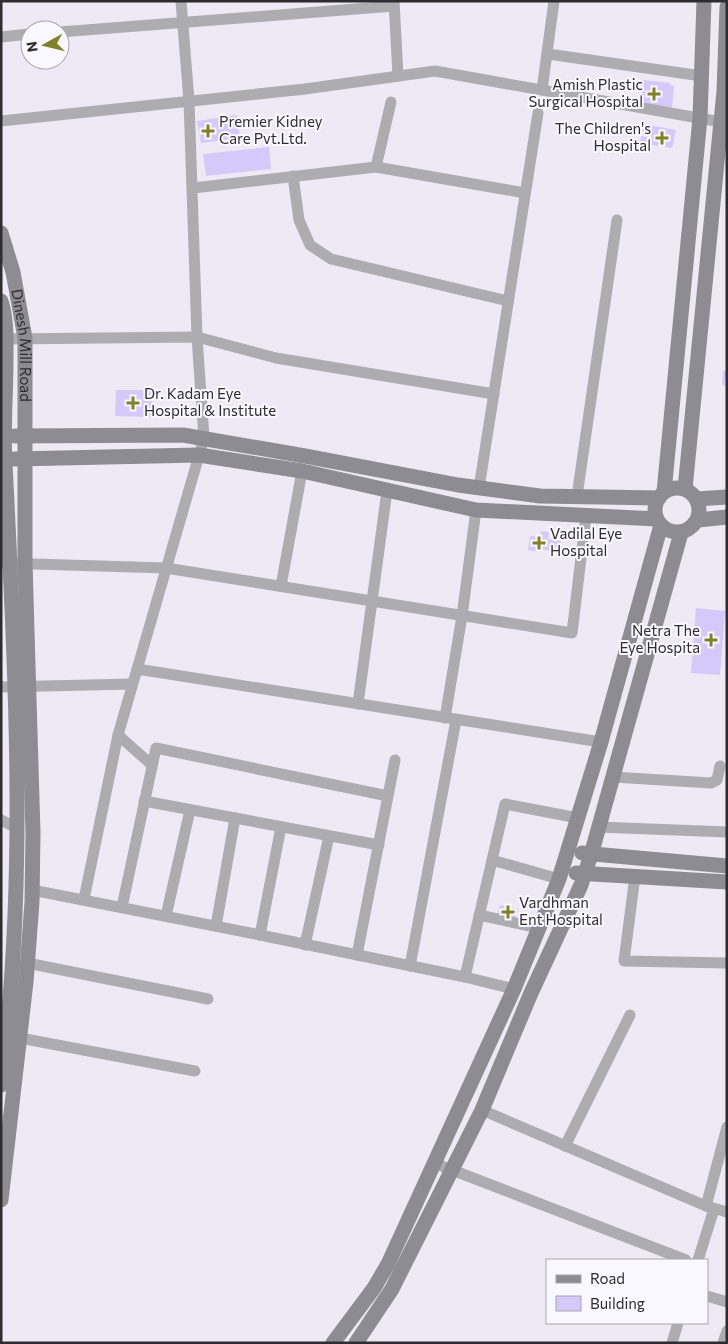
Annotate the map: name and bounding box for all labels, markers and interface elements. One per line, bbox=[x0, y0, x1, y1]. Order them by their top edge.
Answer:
north arrow bbox=[20, 20, 70, 70]
text: N bbox=[22, 40, 41, 53]
place label: Amish Plastic Surgical Hospital bbox=[528, 75, 643, 110]
marker: Amish Plastic Surgical Hospital bbox=[647, 87, 661, 101]
place label: Premier Kidney Care Pvt.Ltd. bbox=[219, 112, 323, 147]
place label: The Children's Hospital bbox=[555, 119, 651, 154]
marker: Premier Kidney Care Pvt.Ltd. bbox=[201, 124, 215, 138]
marker: The Children's Hospital bbox=[655, 131, 669, 145]
street label: Dinesh Mill Road bbox=[8, 287, 35, 402]
place label: Dr. Kadam Eye Hospital & Institute bbox=[144, 384, 276, 419]
marker: Dr. Kadam Eye Hospital & Institute bbox=[126, 396, 140, 410]
place label: Vadilal Eye Hospital bbox=[550, 524, 622, 559]
marker: Vadilal Eye Hospital bbox=[532, 536, 546, 550]
place label: Netra The Eye Hospita bbox=[619, 621, 700, 656]
marker: Netra The Eye Hospita bbox=[704, 633, 718, 647]
place label: Vardhman Ent Hospital bbox=[519, 893, 603, 928]
marker: Vardhman Ent Hospital bbox=[501, 905, 515, 919]
legend bbox=[546, 1259, 708, 1324]
text: Road bbox=[590, 1269, 625, 1287]
text: Building bbox=[590, 1294, 645, 1312]

